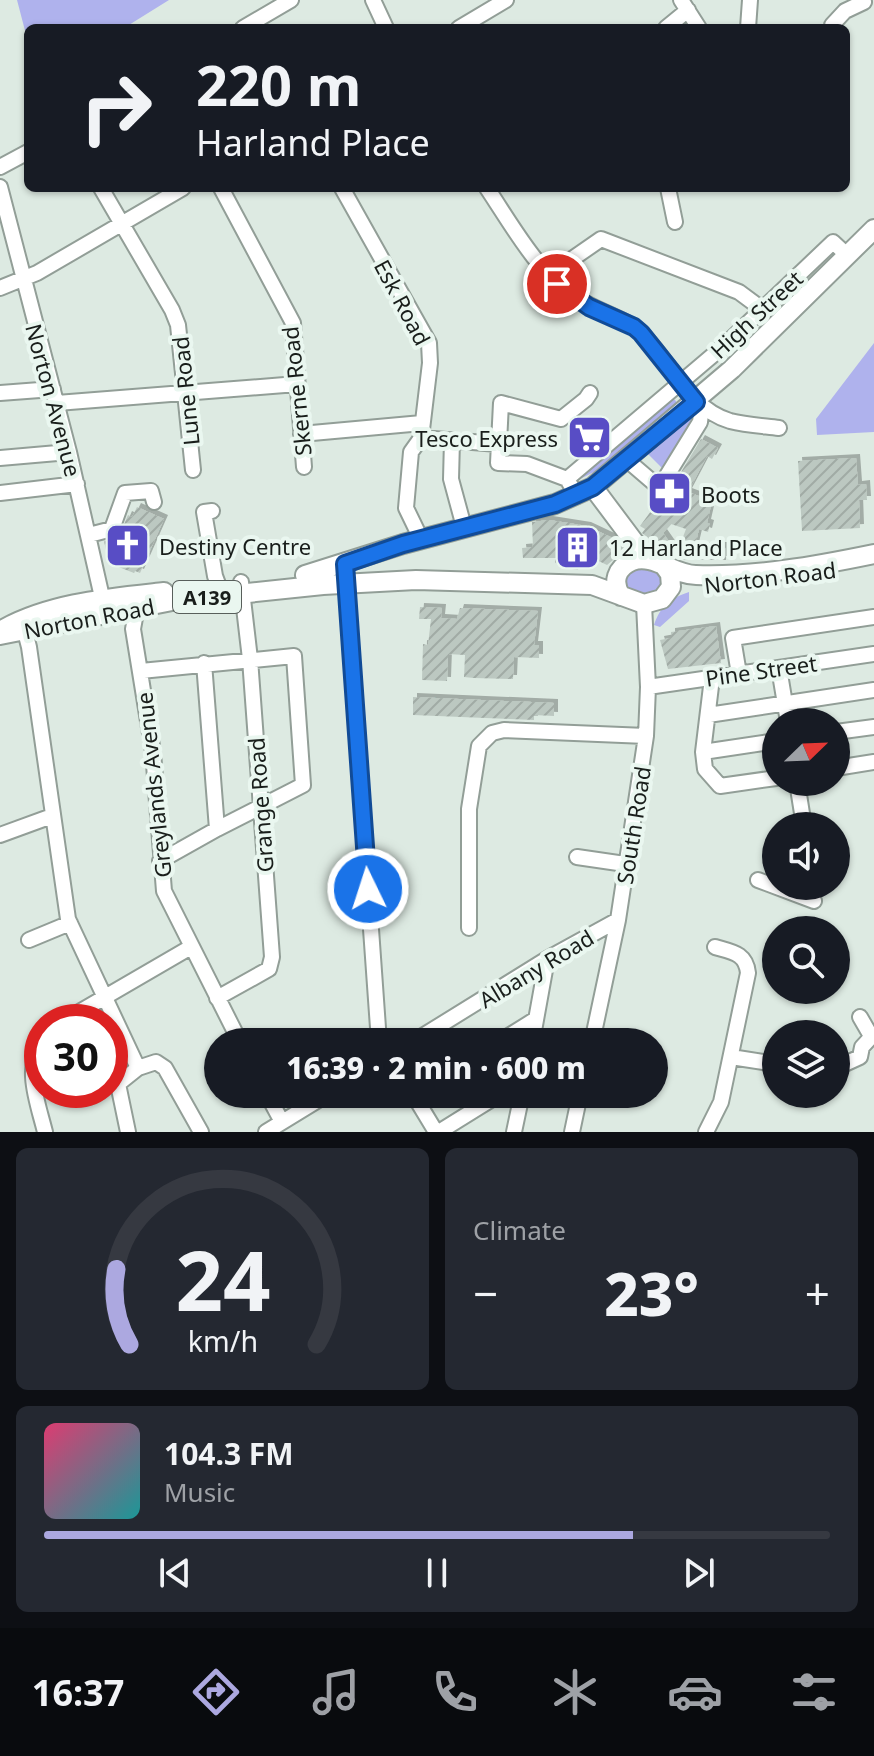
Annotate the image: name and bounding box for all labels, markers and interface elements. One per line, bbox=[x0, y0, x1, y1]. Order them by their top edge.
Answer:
text: 220 m bbox=[196, 46, 361, 122]
icon: right bbox=[64, 56, 168, 160]
text: Harland Place bbox=[196, 118, 430, 167]
pin bbox=[523, 250, 591, 318]
street label: Esk Road bbox=[368, 254, 438, 350]
icon: arrive bbox=[535, 262, 579, 306]
street label: High Street bbox=[703, 263, 809, 365]
street label: Norton Avenue bbox=[19, 320, 89, 480]
street label: Skerne Road bbox=[274, 325, 318, 457]
street label: Lune Road bbox=[164, 335, 206, 447]
supermarket icon: Tesco Express bbox=[565, 414, 613, 462]
place label: Tesco Express bbox=[415, 423, 558, 453]
pharmacy icon: Boots bbox=[646, 470, 694, 518]
place label: Boots bbox=[701, 479, 760, 509]
church icon: Destiny Centre bbox=[104, 522, 152, 570]
building icon: 12 Harland Place bbox=[554, 523, 602, 571]
place label: Destiny Centre bbox=[159, 531, 311, 561]
place label: 12 Harland Place bbox=[609, 532, 783, 562]
street label: Norton Road bbox=[702, 554, 838, 600]
road number: A139 bbox=[173, 581, 241, 613]
street label: Norton Road bbox=[21, 591, 157, 645]
street label: Pine Street bbox=[703, 647, 819, 693]
street label: Greylands Avenue bbox=[128, 691, 178, 879]
north arrow bbox=[762, 708, 850, 796]
map controls bbox=[762, 708, 850, 1108]
street label: Grange Road bbox=[240, 737, 280, 873]
street label: South Road bbox=[609, 764, 657, 886]
button: sound bbox=[762, 812, 850, 900]
position arrow bbox=[326, 847, 410, 931]
button: search bbox=[762, 916, 850, 1004]
street label: Albany Road bbox=[473, 922, 599, 1014]
speed limit sign: 30 bbox=[24, 1004, 128, 1108]
button: layers bbox=[762, 1020, 850, 1108]
text: 16:39 · 2 min · 600 m bbox=[286, 1047, 586, 1088]
text: Climate bbox=[473, 1212, 566, 1248]
text: 24 bbox=[175, 1222, 270, 1335]
text: 23° bbox=[604, 1252, 699, 1334]
text: − bbox=[473, 1263, 498, 1323]
text: + bbox=[805, 1263, 830, 1323]
text: km/h bbox=[187, 1321, 258, 1360]
text: 104.3 FM bbox=[164, 1433, 294, 1474]
text: Music bbox=[164, 1474, 235, 1510]
icon: previous bbox=[153, 1551, 197, 1595]
icon: pause bbox=[415, 1551, 459, 1595]
icon: next bbox=[677, 1551, 721, 1595]
icon: directions bbox=[188, 1664, 244, 1720]
icon: music bbox=[308, 1664, 364, 1720]
icon: phone bbox=[427, 1664, 483, 1720]
icon: climate bbox=[547, 1664, 603, 1720]
icon: car bbox=[667, 1664, 723, 1720]
icon: filters bbox=[786, 1664, 842, 1720]
text: 16:37 bbox=[32, 1668, 124, 1717]

